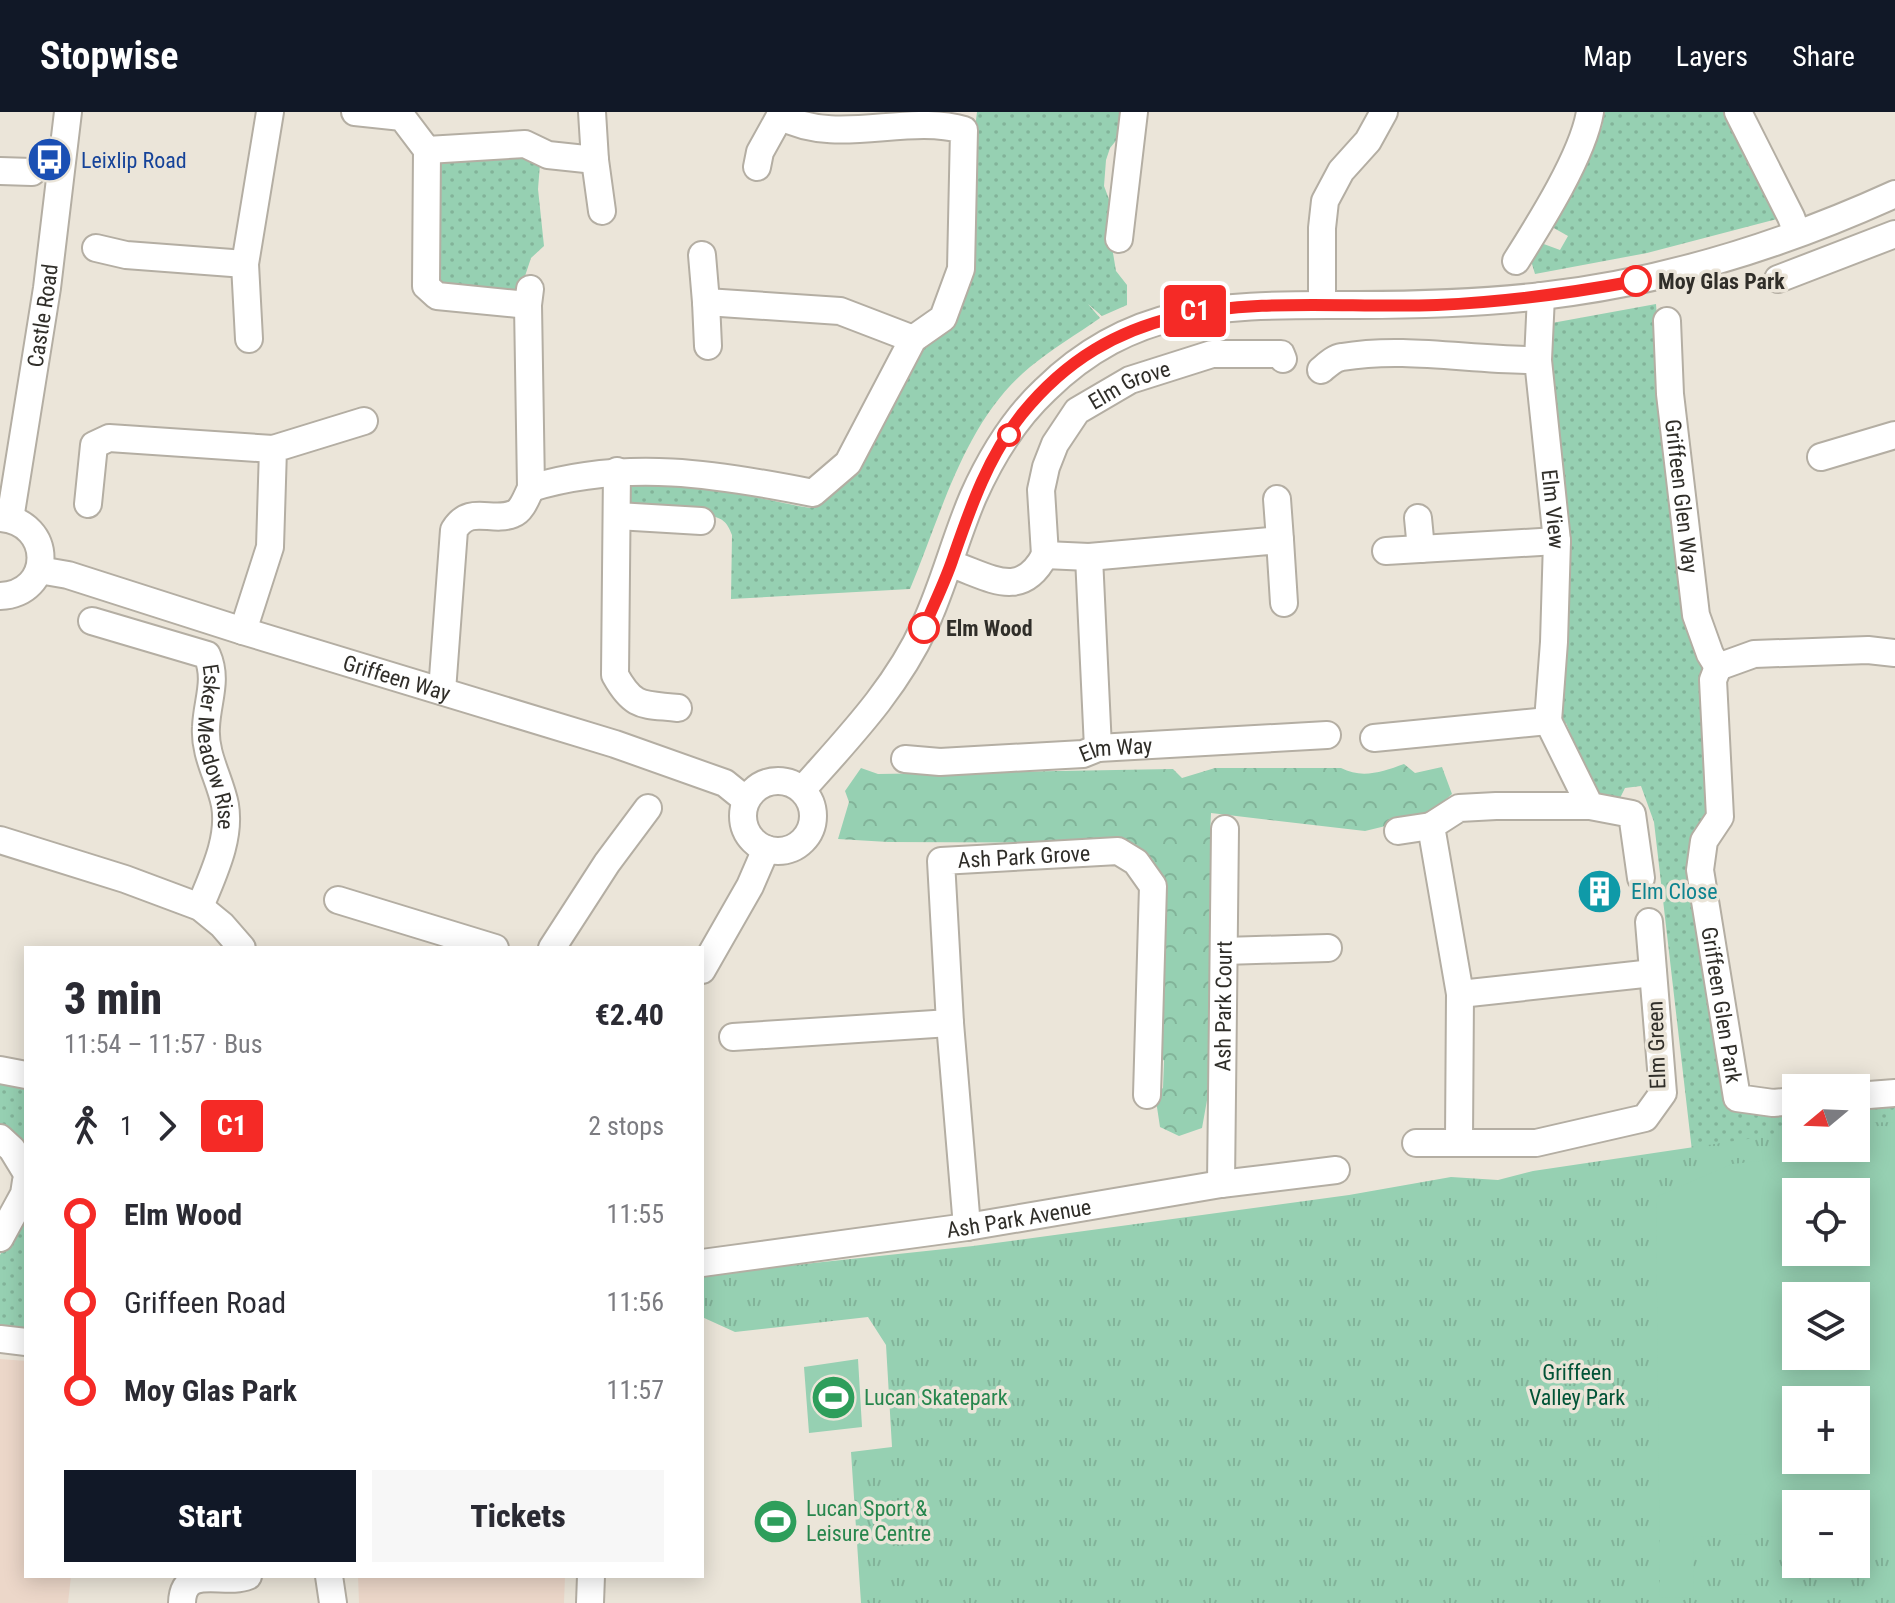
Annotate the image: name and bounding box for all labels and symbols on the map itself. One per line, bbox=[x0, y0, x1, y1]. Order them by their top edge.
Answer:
bus stop icon: Leixlip Road bbox=[26, 136, 74, 184]
place label: Leixlip Road bbox=[81, 148, 187, 173]
street label: Castle Road bbox=[22, 263, 63, 369]
marker: Moy Glas Park bbox=[1621, 266, 1651, 296]
place label: Moy Glas Park bbox=[1658, 269, 1785, 294]
line badge: C1 bbox=[1159, 285, 1231, 337]
street label: Elm Grove bbox=[1084, 356, 1173, 415]
street label: Griffeen Glen Way bbox=[1660, 418, 1703, 575]
unlabelled marker bbox=[998, 424, 1020, 446]
street label: Elm View bbox=[1537, 468, 1569, 549]
marker: Elm Wood bbox=[909, 613, 939, 643]
place label: Elm Wood bbox=[946, 616, 1033, 641]
street label: Griffeen Way bbox=[340, 650, 453, 706]
street label: Esker Meadow Rise bbox=[193, 662, 238, 830]
street label: Elm Way bbox=[1076, 733, 1153, 767]
street label: Ash Park Grove bbox=[957, 841, 1091, 873]
building icon: Elm Close bbox=[1576, 867, 1624, 915]
place label: Elm Close bbox=[1631, 879, 1718, 904]
street label: Griffeen Glen Park bbox=[1696, 925, 1746, 1085]
street label: Ash Park Court bbox=[1210, 941, 1237, 1071]
street label: Elm Green bbox=[1642, 1000, 1671, 1090]
north arrow bbox=[1782, 1074, 1870, 1162]
street label: Ash Park Avenue bbox=[945, 1194, 1093, 1243]
park label: Griffeen Valley Park bbox=[1529, 1360, 1625, 1410]
sports icon: Lucan Skatepark bbox=[809, 1373, 857, 1421]
place label: Lucan Skatepark bbox=[864, 1385, 1008, 1410]
place label: Lucan Sport & Leisure Centre bbox=[806, 1496, 931, 1546]
sports icon: Lucan Sport & Leisure Centre bbox=[751, 1497, 799, 1545]

